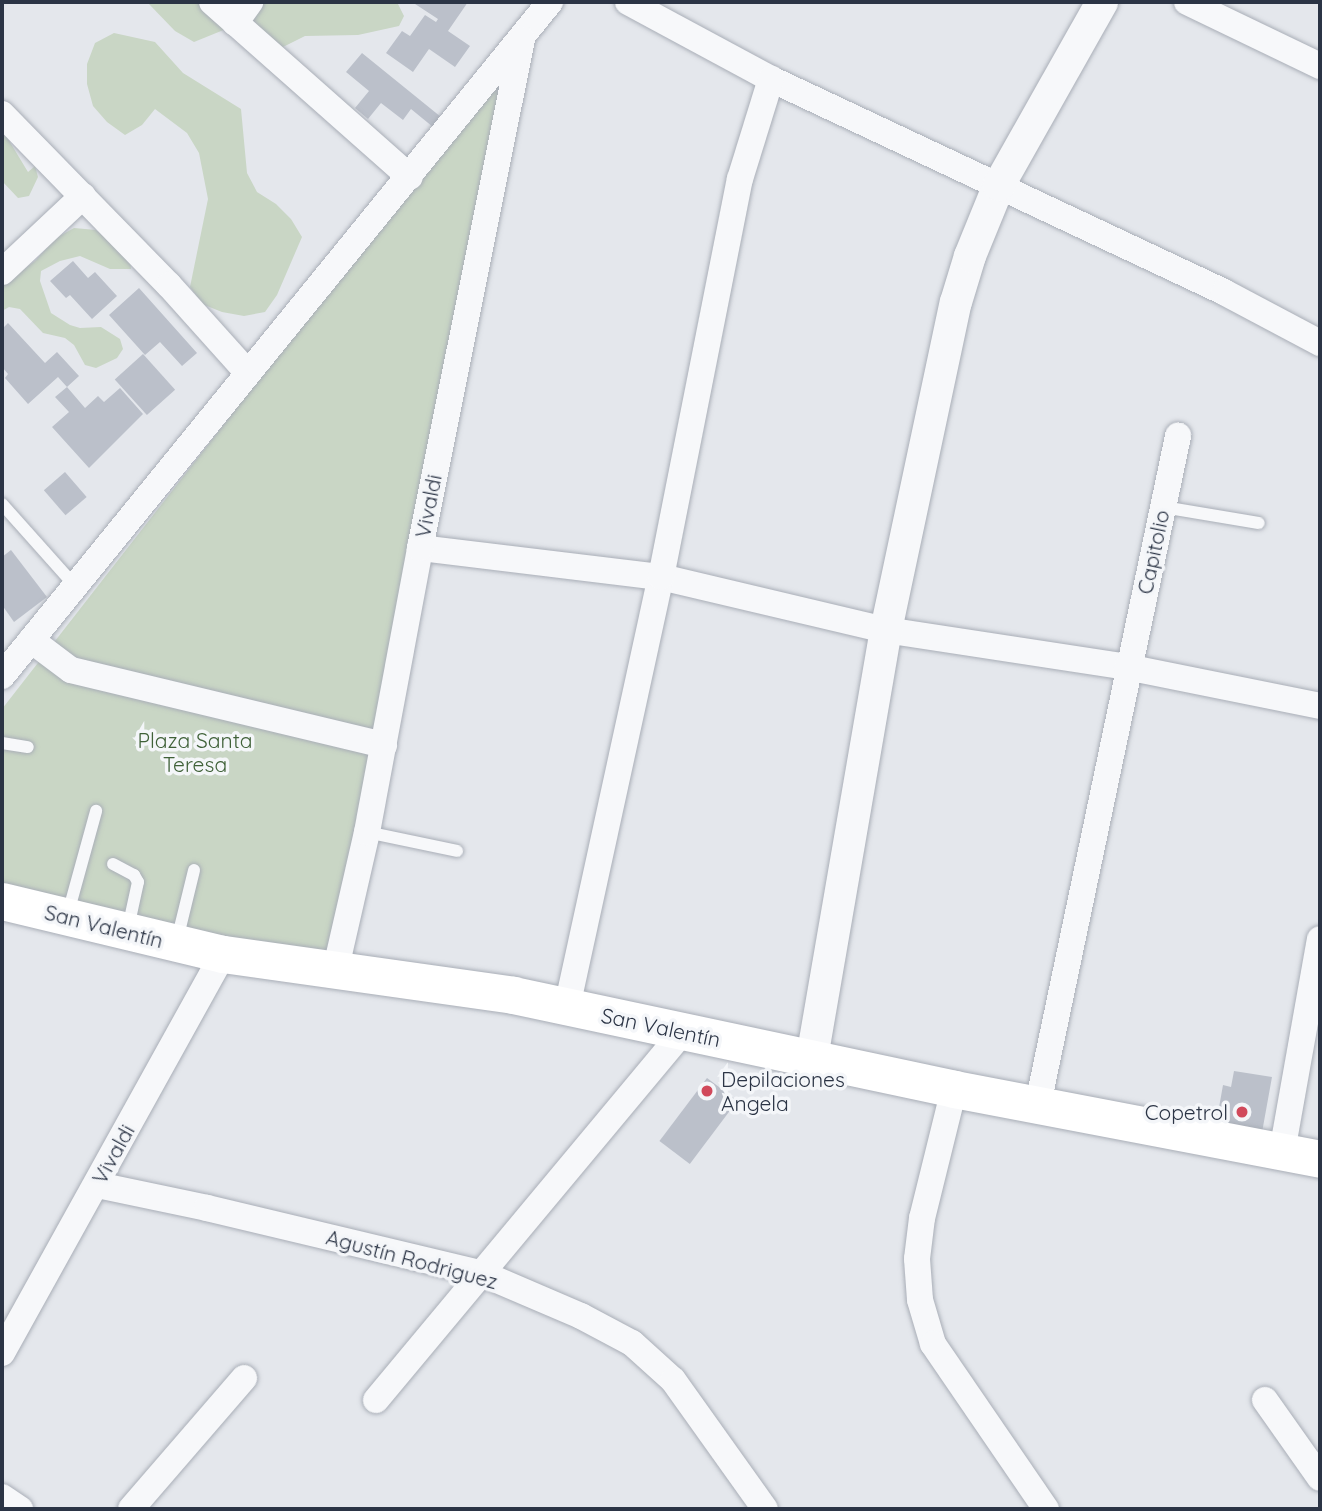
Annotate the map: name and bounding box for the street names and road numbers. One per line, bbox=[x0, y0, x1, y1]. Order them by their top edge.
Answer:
street label: Vivaldi bbox=[410, 472, 446, 540]
street label: Capitolio bbox=[1132, 508, 1174, 596]
street label: San Valentín bbox=[42, 899, 166, 953]
street label: San Valentín bbox=[599, 1002, 723, 1052]
street label: Vivaldi bbox=[86, 1120, 140, 1188]
street label: Agustín Rodriguez bbox=[323, 1224, 501, 1294]

